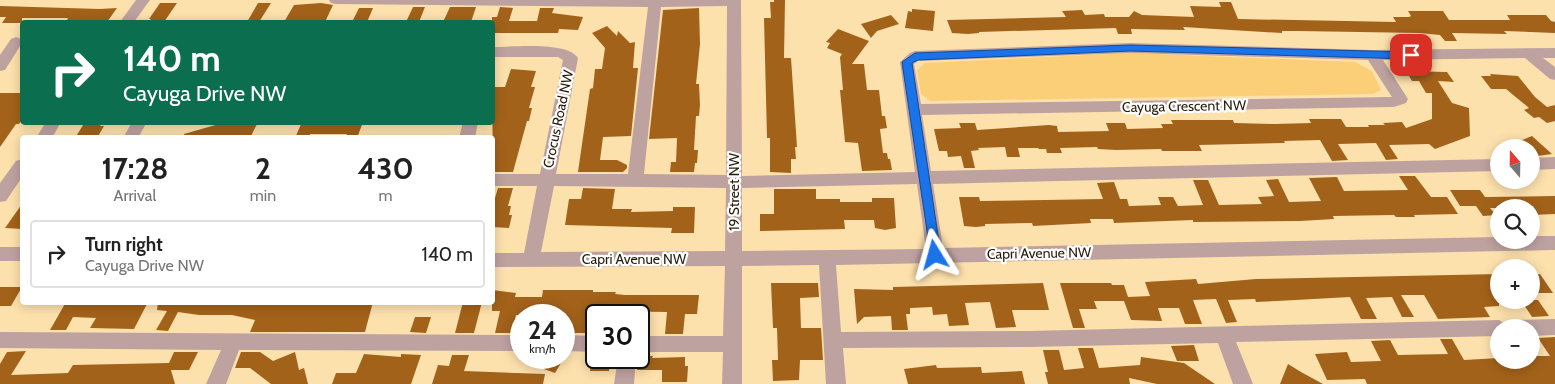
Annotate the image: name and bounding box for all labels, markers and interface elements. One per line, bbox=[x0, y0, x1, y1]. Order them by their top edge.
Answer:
pin bbox=[1390, 34, 1432, 76]
text: 140 m bbox=[123, 37, 221, 80]
icon: right bbox=[40, 40, 105, 105]
icon: arrive bbox=[1397, 41, 1425, 69]
street label: Crocus Road NW bbox=[539, 68, 577, 170]
text: Cayuga Drive NW bbox=[123, 80, 286, 107]
street label: Cayuga Crescent NW bbox=[1122, 96, 1247, 116]
north arrow bbox=[1490, 139, 1540, 189]
map controls bbox=[1490, 139, 1540, 369]
text: 17:28 bbox=[101, 150, 168, 187]
text: 2 bbox=[255, 150, 271, 187]
text: 430 bbox=[358, 150, 414, 187]
street label: 19 Street NW bbox=[725, 152, 743, 231]
text: Arrival bbox=[114, 186, 156, 205]
text: min bbox=[250, 186, 276, 205]
text: m bbox=[379, 186, 393, 205]
button: search bbox=[1490, 199, 1540, 249]
position arrow bbox=[908, 228, 960, 280]
text: Turn right bbox=[85, 233, 163, 256]
icon: right bbox=[42, 240, 70, 268]
text: 140 m bbox=[422, 243, 473, 266]
street label: Capri Avenue NW bbox=[987, 243, 1092, 263]
street label: Capri Avenue NW bbox=[582, 250, 687, 268]
text: Cayuga Drive NW bbox=[85, 256, 204, 275]
button: + bbox=[1490, 259, 1540, 309]
speed limit sign: 30 bbox=[585, 304, 650, 369]
text: 24 bbox=[528, 315, 557, 345]
button: − bbox=[1490, 319, 1540, 369]
text: km/h bbox=[529, 341, 556, 356]

